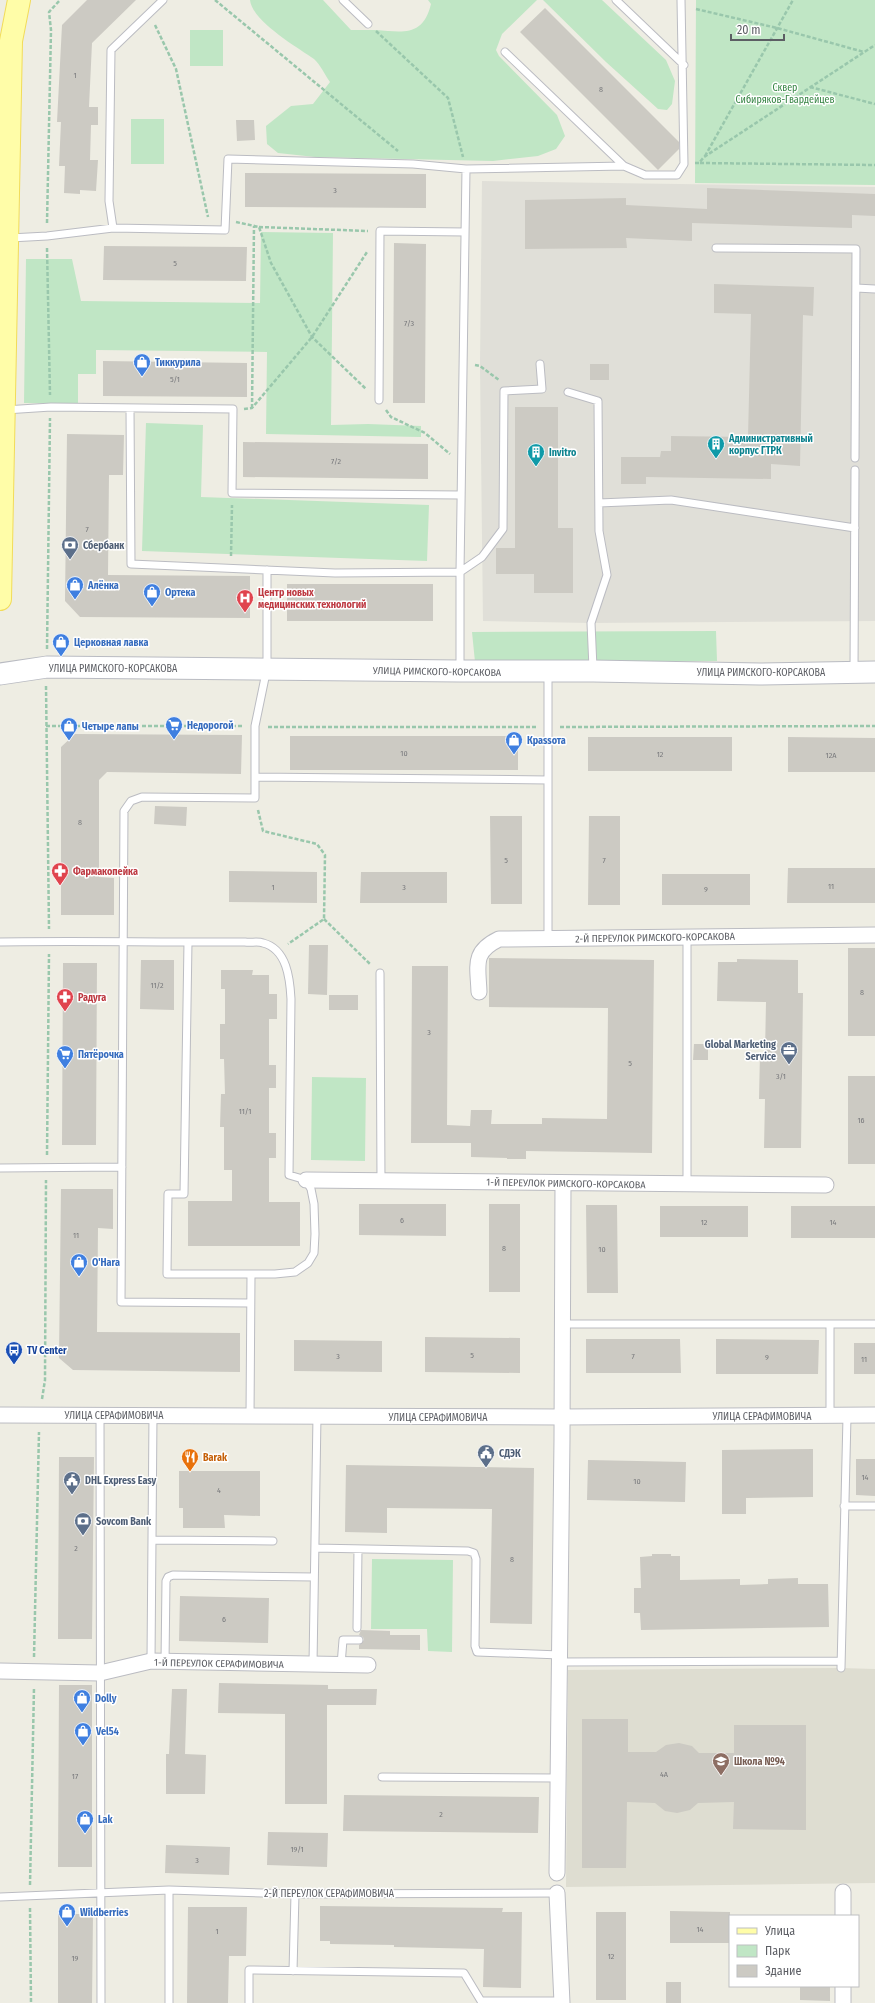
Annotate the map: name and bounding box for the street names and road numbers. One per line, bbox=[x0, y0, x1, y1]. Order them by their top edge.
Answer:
street label: УЛИЦА РИМСКОГО-КОРСАКОВА bbox=[48, 663, 178, 675]
street label: УЛИЦА РИМСКОГО-КОРСАКОВА bbox=[372, 665, 502, 679]
street label: УЛИЦА РИМСКОГО-КОРСАКОВА bbox=[696, 667, 826, 679]
street label: 2-Й ПЕРЕУЛОК РИМСКОГО-КОРСАКОВА bbox=[575, 930, 736, 945]
street label: 1-Й ПЕРЕУЛОК РИМСКОГО-КОРСАКОВА bbox=[486, 1176, 646, 1191]
street label: УЛИЦА СЕРАФИМОВИЧА bbox=[64, 1410, 164, 1422]
street label: УЛИЦА СЕРАФИМОВИЧА bbox=[712, 1411, 812, 1423]
street label: УЛИЦА СЕРАФИМОВИЧА bbox=[388, 1412, 488, 1424]
street label: 1-Й ПЕРЕУЛОК СЕРАФИМОВИЧА bbox=[154, 1656, 285, 1671]
street label: 2-Й ПЕРЕУЛОК СЕРАФИМОВИЧА bbox=[264, 1887, 395, 1900]

